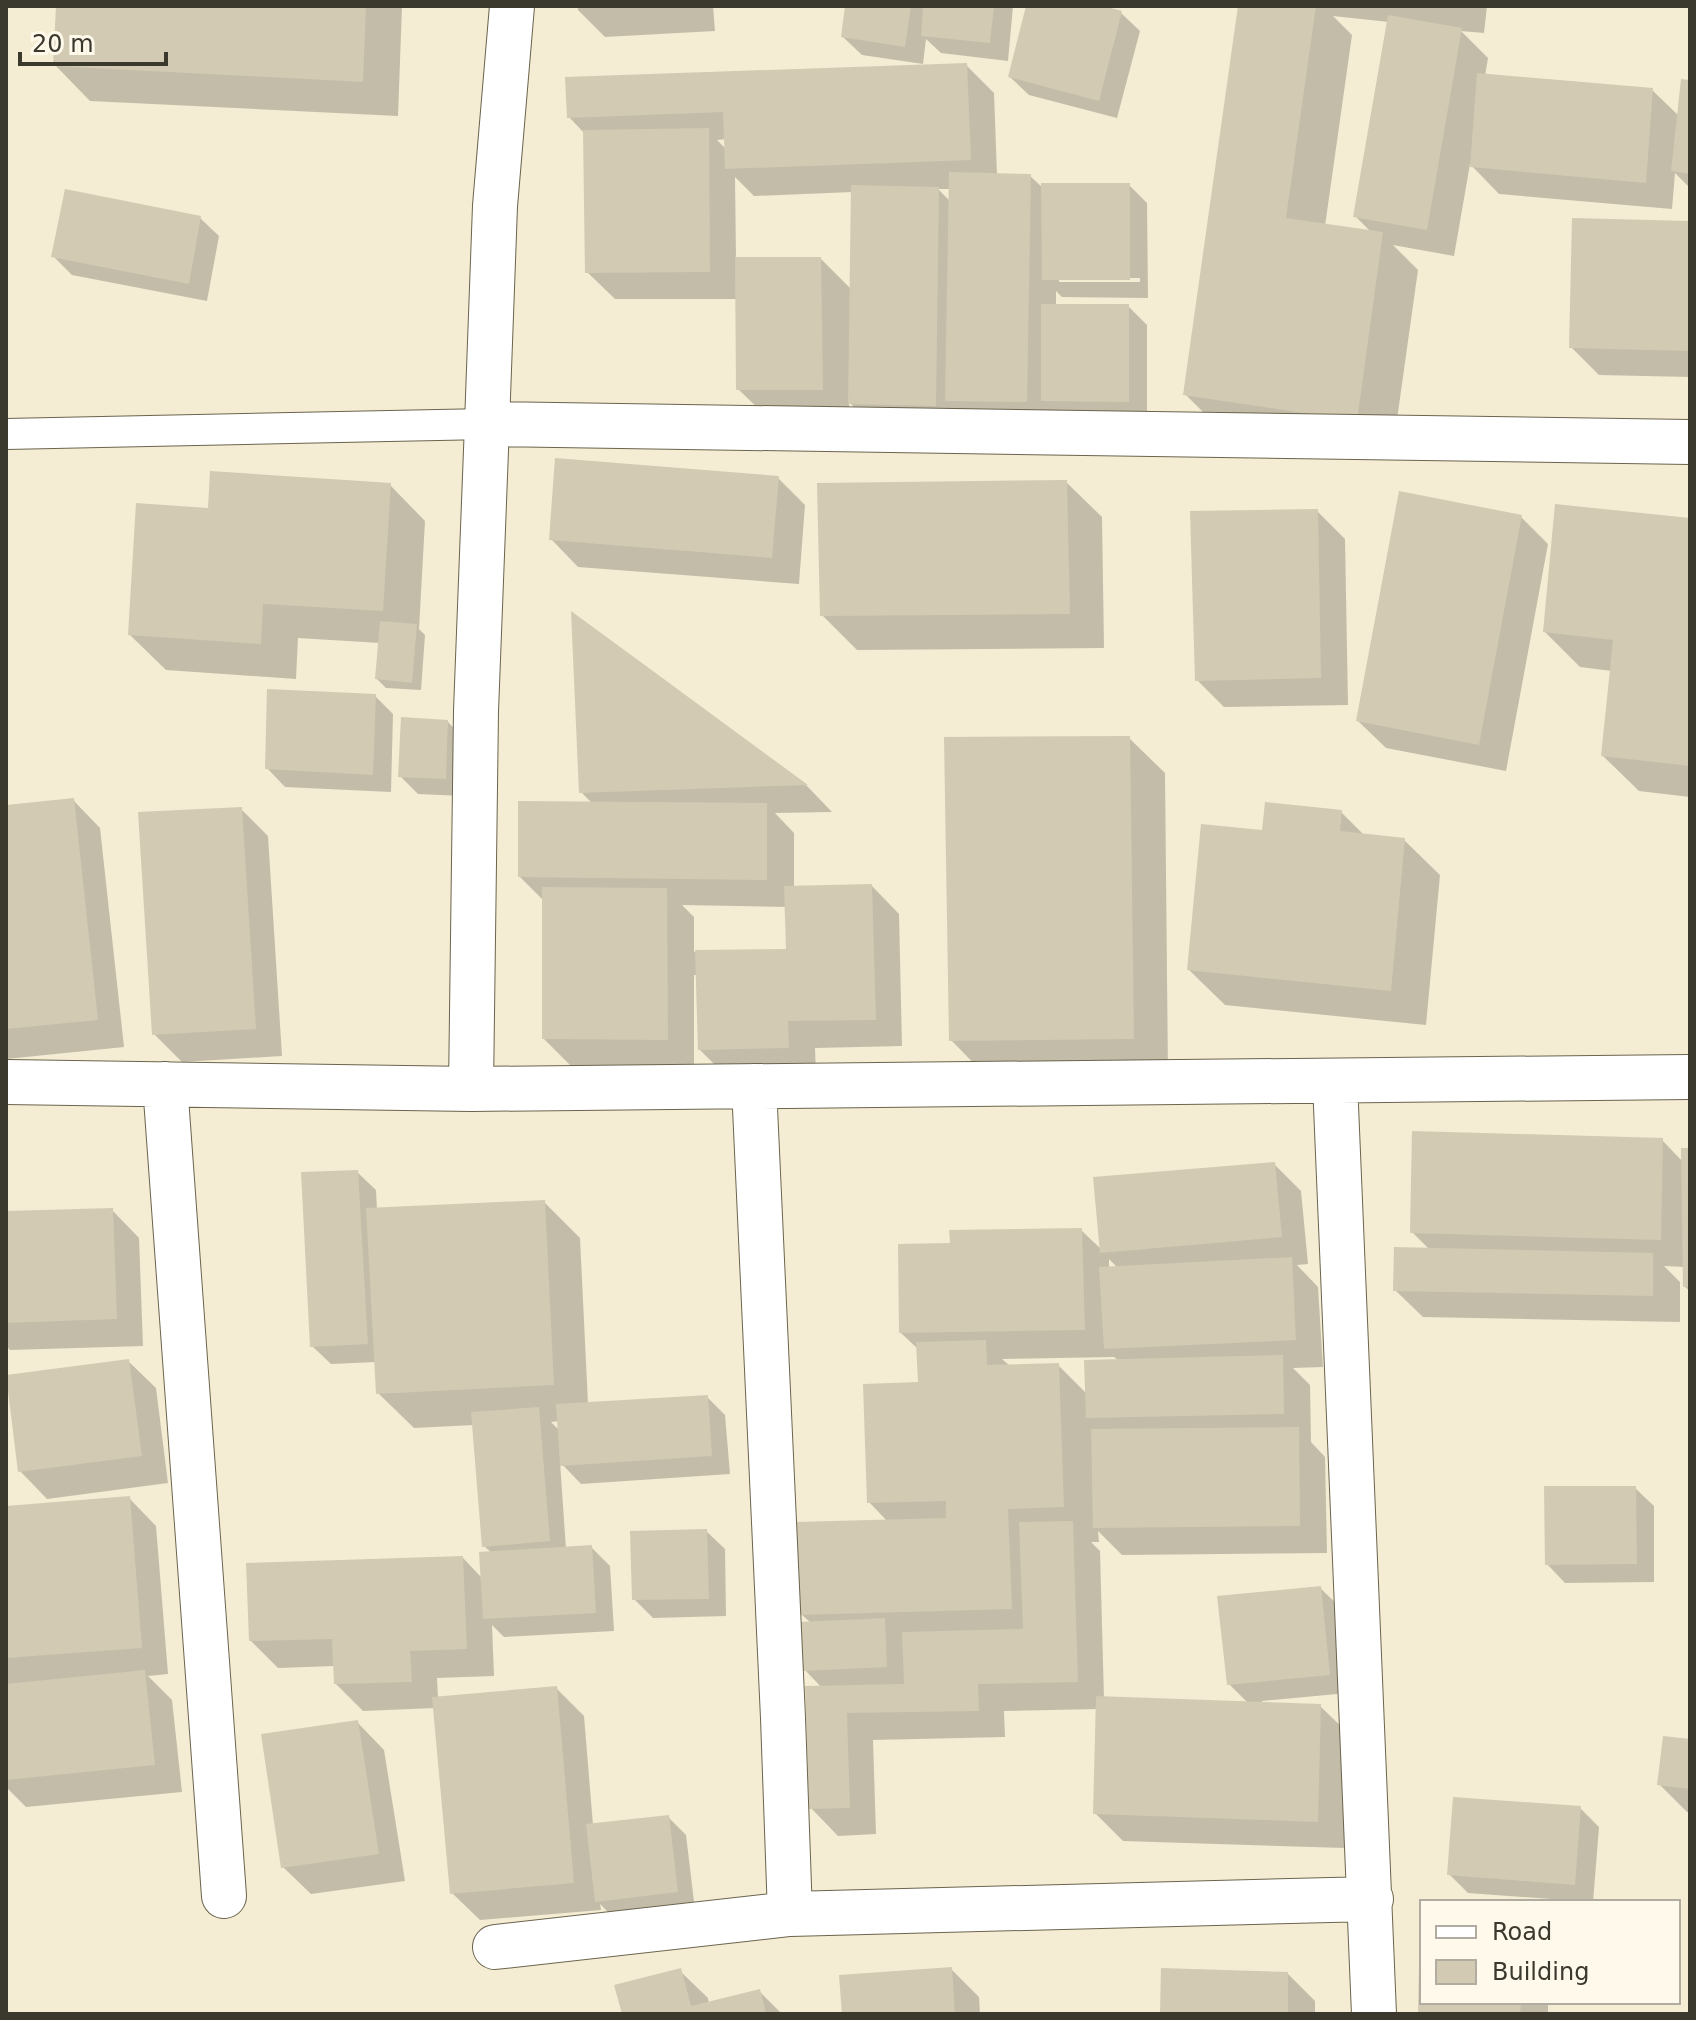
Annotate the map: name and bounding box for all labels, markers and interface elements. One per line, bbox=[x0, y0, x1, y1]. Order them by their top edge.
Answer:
scale bar bbox=[20, 16, 166, 66]
text: 20 m bbox=[32, 30, 94, 58]
legend bbox=[1420, 1900, 1680, 2004]
text: Road bbox=[1492, 1918, 1552, 1946]
text: Building bbox=[1492, 1958, 1589, 1986]

